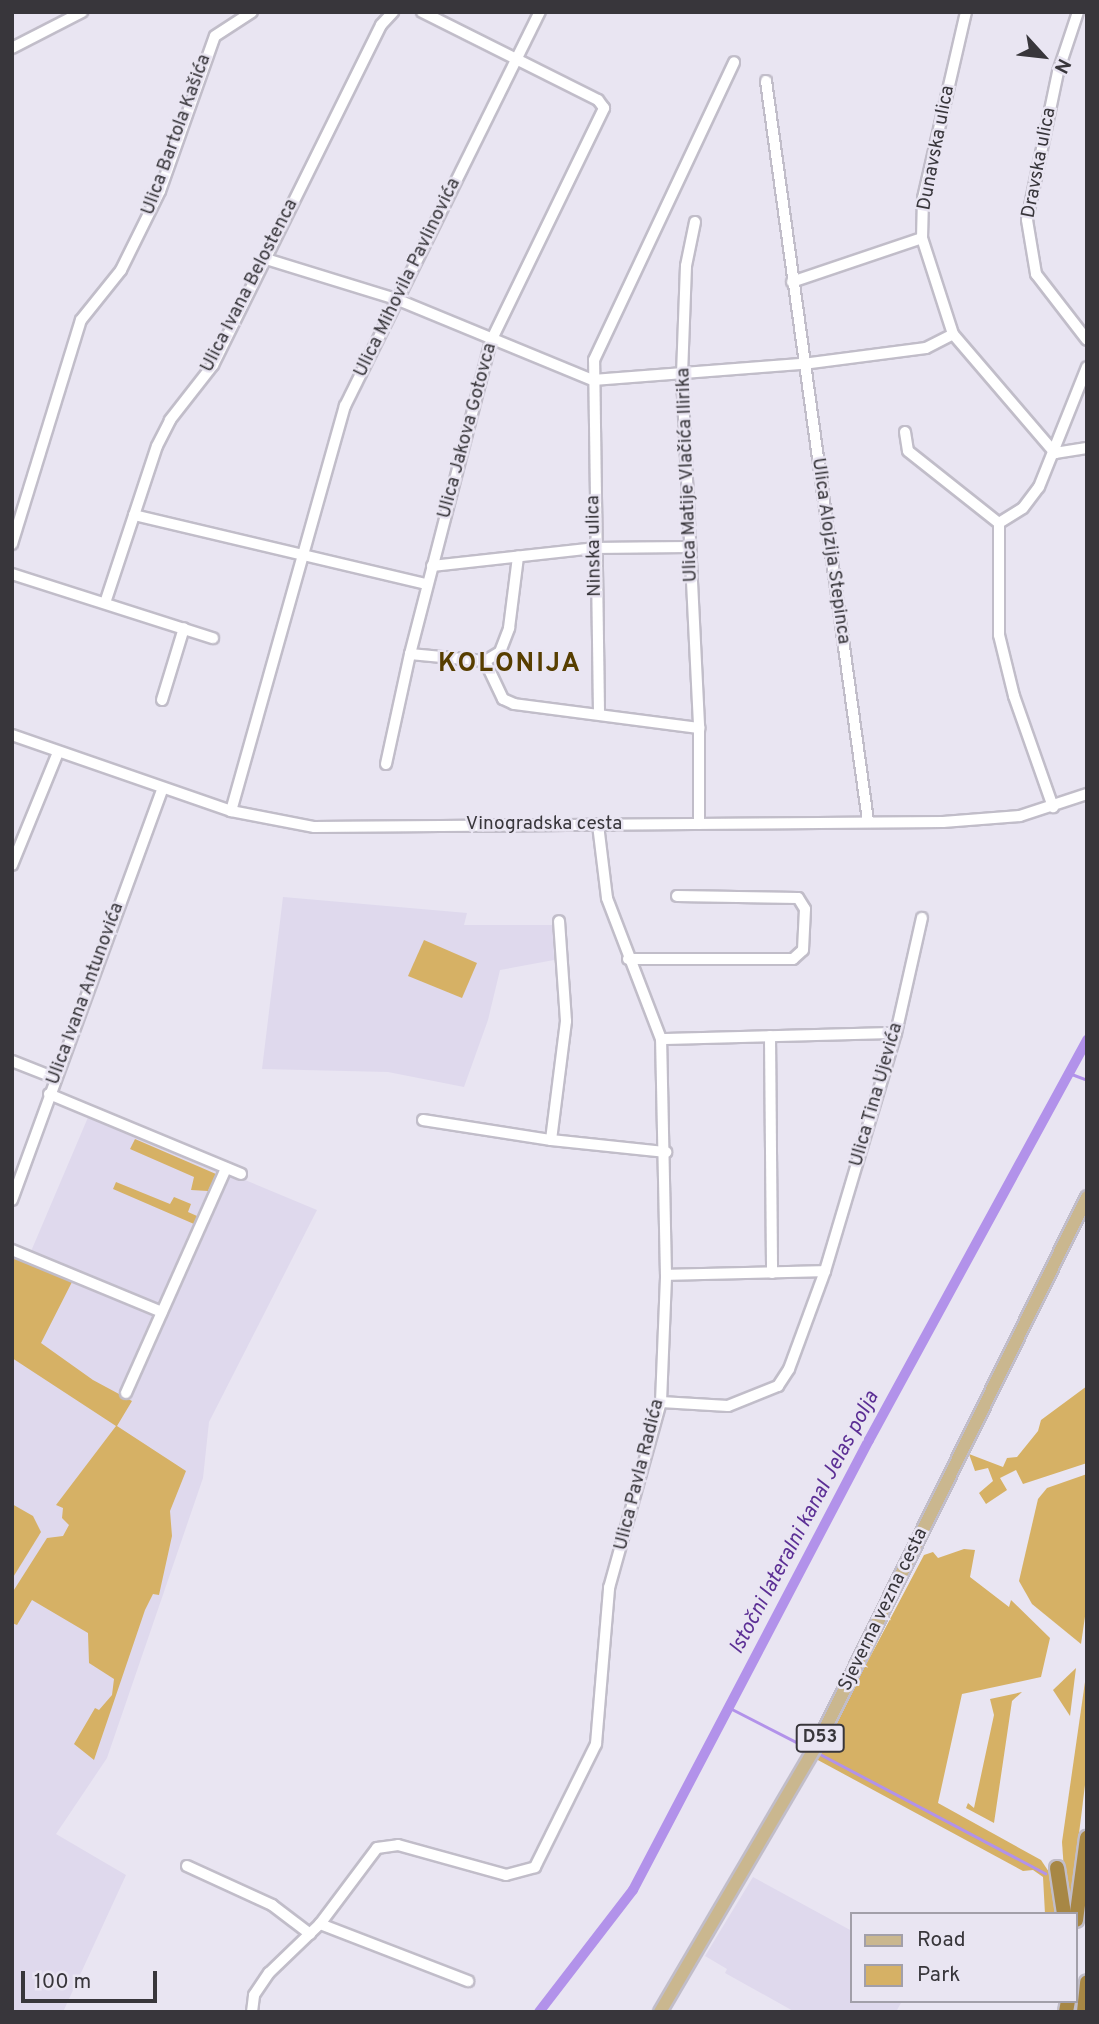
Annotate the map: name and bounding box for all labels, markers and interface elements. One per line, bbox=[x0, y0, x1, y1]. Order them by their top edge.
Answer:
north arrow bbox=[1008, 21, 1078, 91]
street label: Ulica Bartola Kašića bbox=[137, 51, 217, 219]
text: N bbox=[1048, 54, 1076, 77]
street label: Dunavska ulica bbox=[914, 84, 960, 212]
street label: Dravska ulica bbox=[1018, 106, 1062, 220]
street label: Ulica Mihovila Pavlinovića bbox=[350, 175, 466, 381]
street label: Ulica Ivana Belostenca bbox=[196, 195, 304, 377]
street label: Ulica Jakova Gotovca bbox=[434, 341, 502, 521]
street label: Ulica Matije Vlačića Ilirika bbox=[673, 367, 703, 583]
street label: Ulica Alojzija Stepinca bbox=[806, 456, 854, 646]
street label: Ninska ulica bbox=[583, 495, 607, 597]
district label: KOLONIJA bbox=[439, 649, 581, 681]
street label: Vinogradska cesta bbox=[466, 814, 622, 836]
street label: Ulica Ivana Antunovića bbox=[42, 899, 130, 1089]
street label: Ulica Tina Ujevića bbox=[845, 1020, 909, 1170]
water label: Istočni lateralni kanal Jelas polja bbox=[725, 1387, 885, 1659]
street label: Ulica Pavla Radića bbox=[610, 1397, 670, 1553]
street label: Sjeverna vezna cesta bbox=[835, 1525, 933, 1695]
road number: D53 bbox=[796, 1723, 844, 1752]
legend bbox=[850, 1912, 1078, 2003]
text: Road bbox=[917, 1927, 966, 1954]
scale bar bbox=[24, 1958, 161, 2002]
text: Park bbox=[917, 1962, 960, 1989]
text: 100 m bbox=[34, 1969, 91, 1996]

